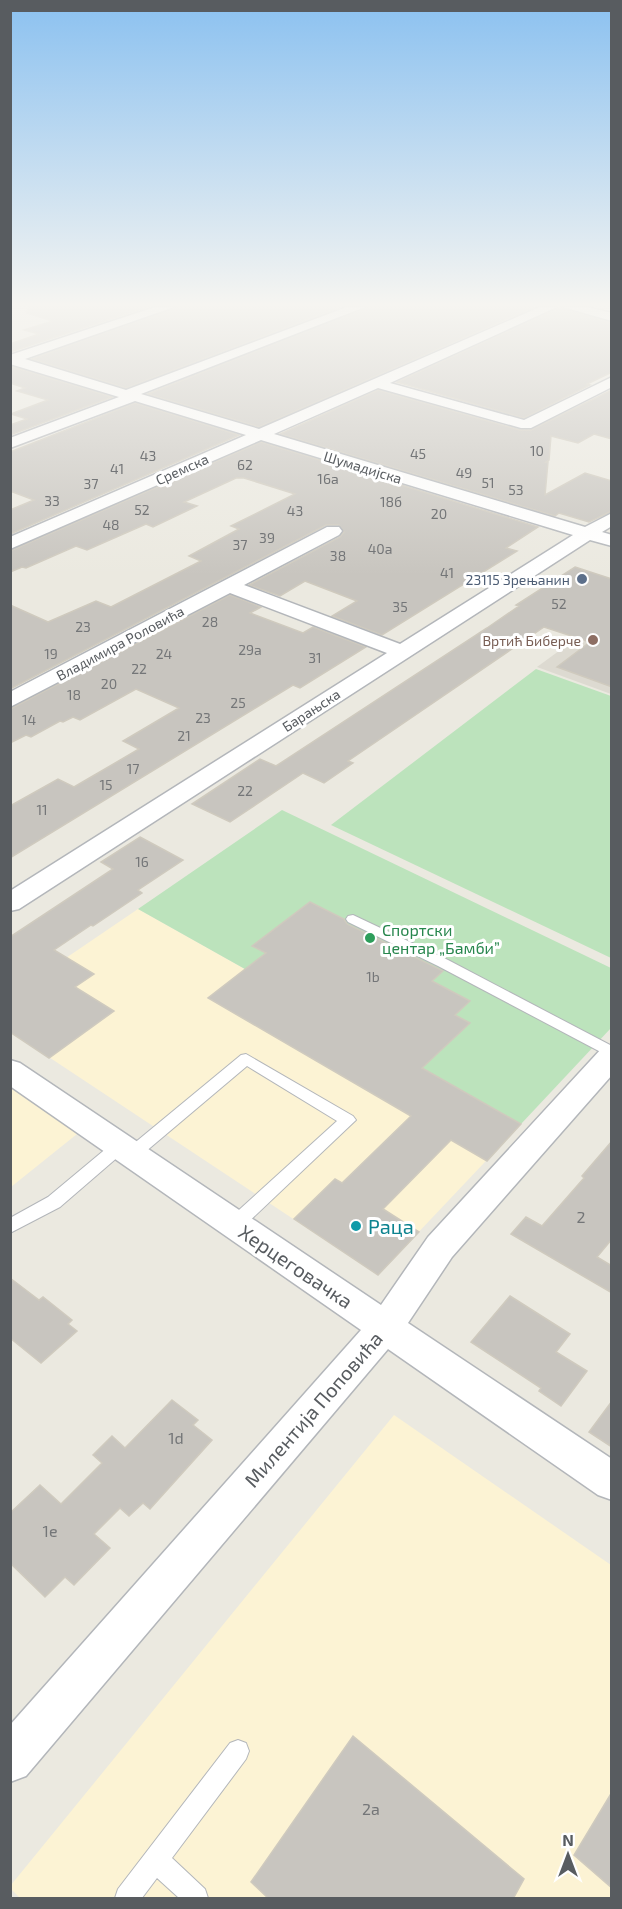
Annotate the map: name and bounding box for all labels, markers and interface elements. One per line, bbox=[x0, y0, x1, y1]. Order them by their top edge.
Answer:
house number: 10 bbox=[530, 442, 544, 459]
house number: 45 bbox=[410, 445, 426, 462]
house number: 43 bbox=[140, 447, 156, 464]
street label: Шумадијска bbox=[322, 447, 404, 487]
street label: Сремска bbox=[153, 450, 211, 488]
house number: 62 bbox=[237, 456, 253, 473]
house number: 41 bbox=[110, 460, 124, 477]
house number: 49 bbox=[456, 464, 472, 481]
house number: 16a bbox=[317, 470, 339, 487]
house number: 51 bbox=[481, 474, 495, 491]
house number: 37 bbox=[84, 475, 98, 492]
house number: 53 bbox=[508, 481, 524, 498]
house number: 33 bbox=[44, 492, 60, 509]
house number: 18б bbox=[380, 493, 402, 510]
house number: 52 bbox=[134, 501, 150, 518]
house number: 43 bbox=[287, 502, 303, 519]
house number: 20 bbox=[431, 505, 447, 522]
house number: 48 bbox=[102, 516, 120, 533]
house number: 39 bbox=[259, 529, 275, 546]
house number: 37 bbox=[233, 536, 247, 553]
house number: 40a bbox=[368, 540, 392, 557]
house number: 38 bbox=[330, 547, 346, 564]
house number: 41 bbox=[440, 564, 454, 581]
place label: 23115 Зрењанин bbox=[466, 571, 570, 588]
marker: 23115 Зрењанин bbox=[575, 572, 589, 586]
house number: 52 bbox=[551, 595, 567, 612]
house number: 35 bbox=[392, 598, 408, 615]
street label: Владимира Роловића bbox=[53, 602, 187, 684]
house number: 28 bbox=[202, 613, 218, 630]
house number: 23 bbox=[75, 618, 91, 635]
place label: Вртић Биберче bbox=[482, 632, 581, 649]
marker: Вртић Биберче bbox=[586, 633, 600, 647]
house number: 29a bbox=[238, 641, 262, 658]
house number: 19 bbox=[44, 645, 58, 662]
house number: 24 bbox=[156, 645, 172, 662]
house number: 31 bbox=[308, 649, 322, 666]
house number: 22 bbox=[131, 660, 147, 677]
house number: 20 bbox=[101, 675, 117, 692]
street label: Барањска bbox=[279, 685, 343, 735]
house number: 18 bbox=[67, 686, 81, 703]
house number: 25 bbox=[230, 694, 246, 711]
house number: 23 bbox=[195, 709, 211, 726]
house number: 14 bbox=[22, 711, 36, 728]
house number: 21 bbox=[177, 727, 191, 744]
house number: 17 bbox=[127, 760, 139, 777]
house number: 15 bbox=[99, 776, 113, 793]
house number: 22 bbox=[237, 782, 253, 799]
house number: 11 bbox=[36, 801, 48, 818]
house number: 16 bbox=[135, 853, 149, 870]
place label: Спортски центар „Бамби” bbox=[382, 920, 500, 957]
marker: Спортски центар „Бамби” bbox=[363, 931, 377, 945]
house number: 1b bbox=[366, 968, 380, 985]
house number: 2 bbox=[577, 1207, 586, 1226]
place label: Раца bbox=[368, 1214, 414, 1238]
street label: Херцеговачка bbox=[235, 1219, 357, 1313]
marker: Раца bbox=[349, 1219, 363, 1233]
street label: Милентија Поповића bbox=[239, 1326, 387, 1492]
house number: 1d bbox=[168, 1428, 184, 1447]
house number: 1e bbox=[43, 1521, 57, 1540]
house number: 2a bbox=[362, 1799, 380, 1818]
north arrow bbox=[538, 1825, 598, 1885]
text: N bbox=[562, 1830, 574, 1849]

